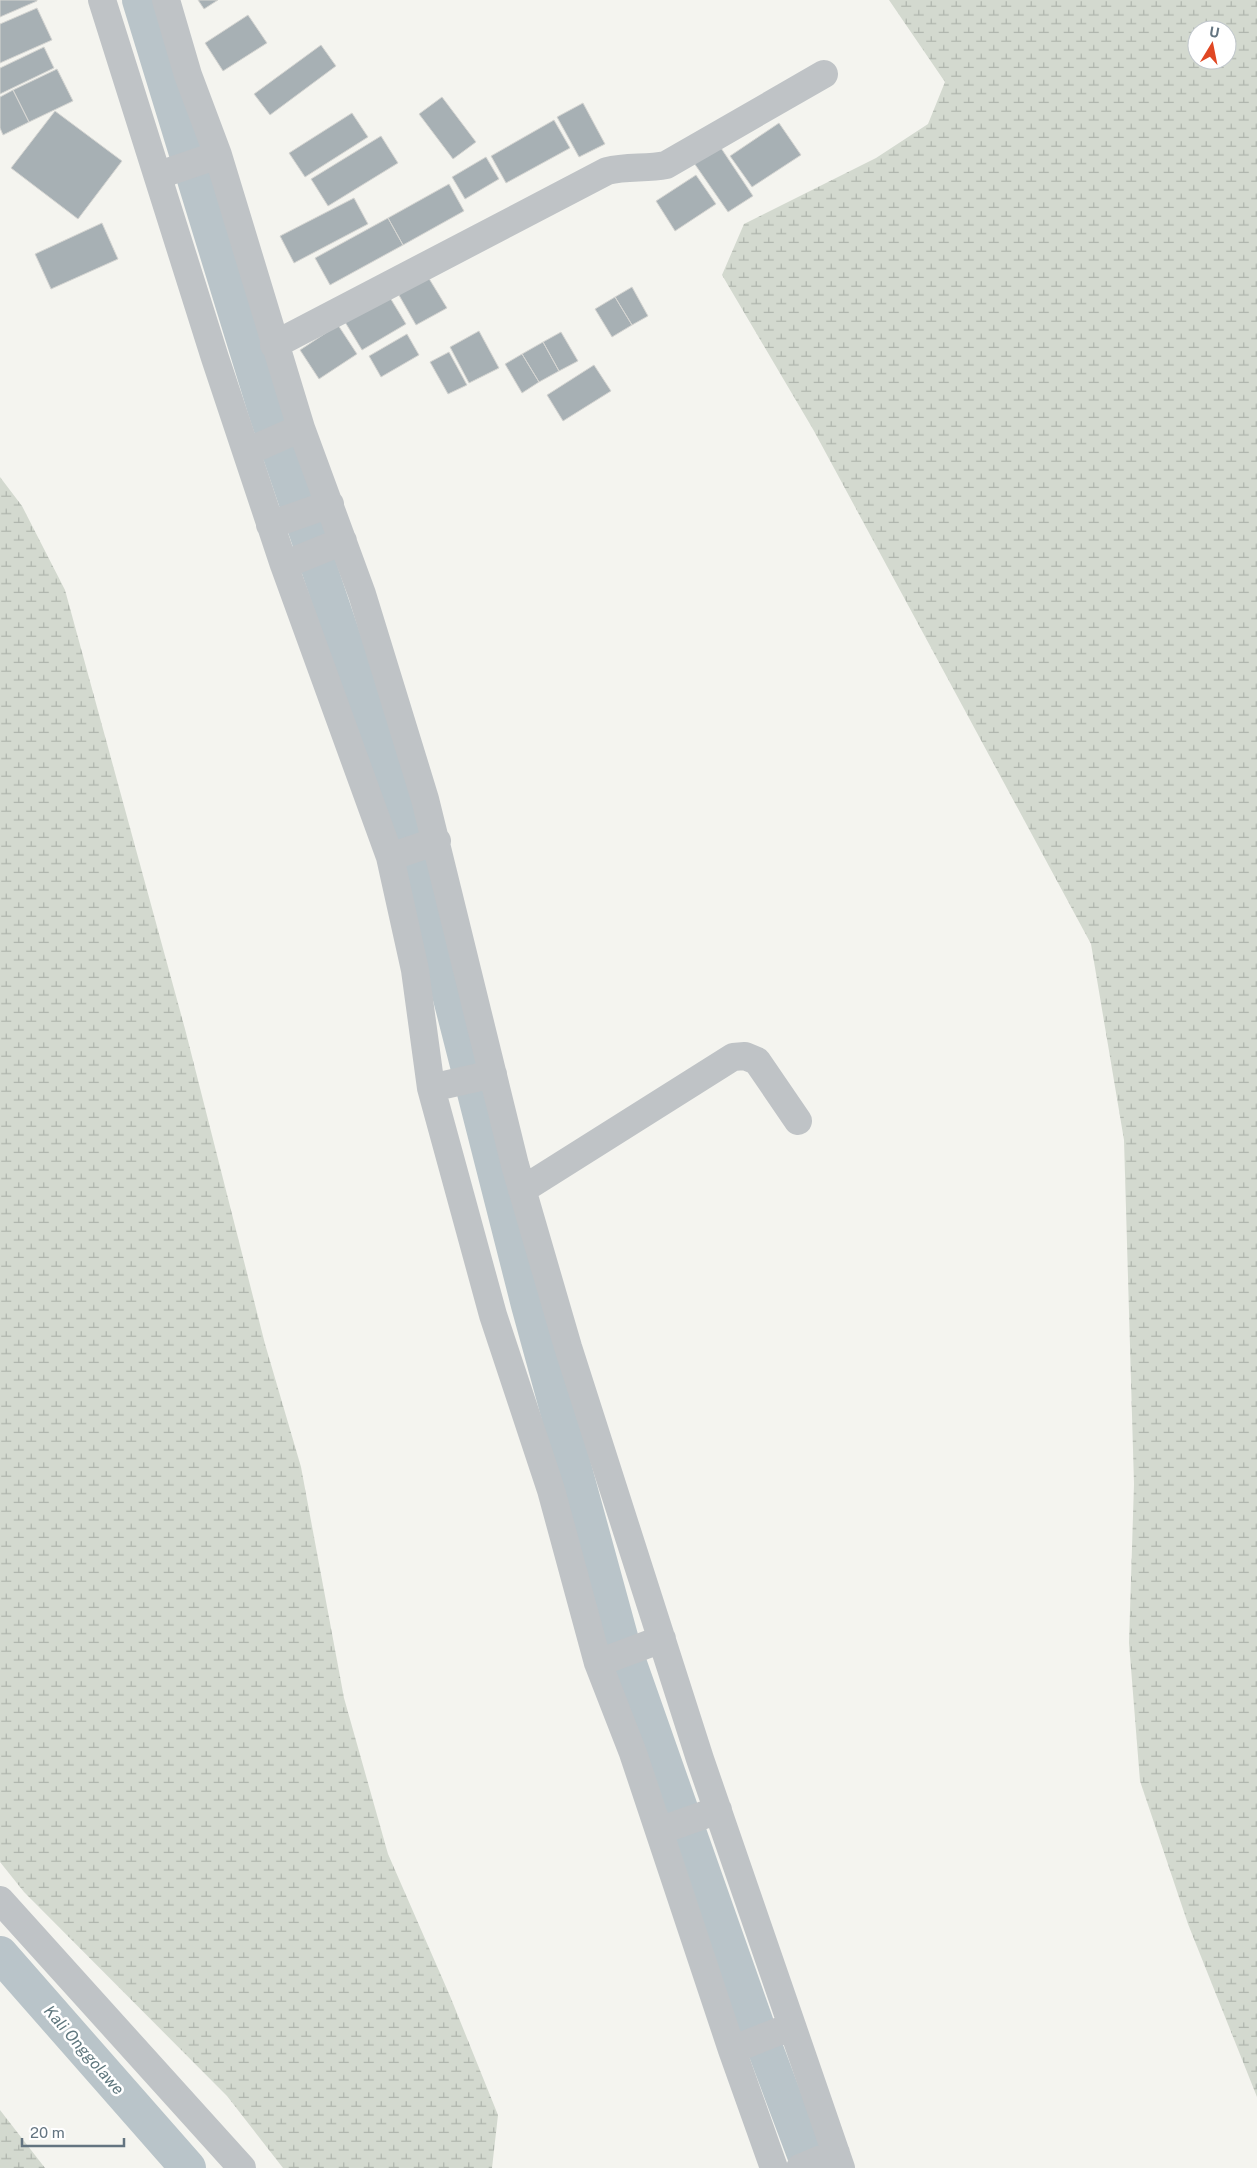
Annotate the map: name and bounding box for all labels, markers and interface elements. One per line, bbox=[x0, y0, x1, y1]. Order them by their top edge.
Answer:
north arrow bbox=[1187, 20, 1237, 70]
text: U bbox=[1208, 23, 1221, 41]
water label: Kali Onggolawe bbox=[40, 2001, 128, 2099]
scale bar bbox=[22, 2116, 125, 2148]
text: 20 m bbox=[30, 2124, 65, 2141]

